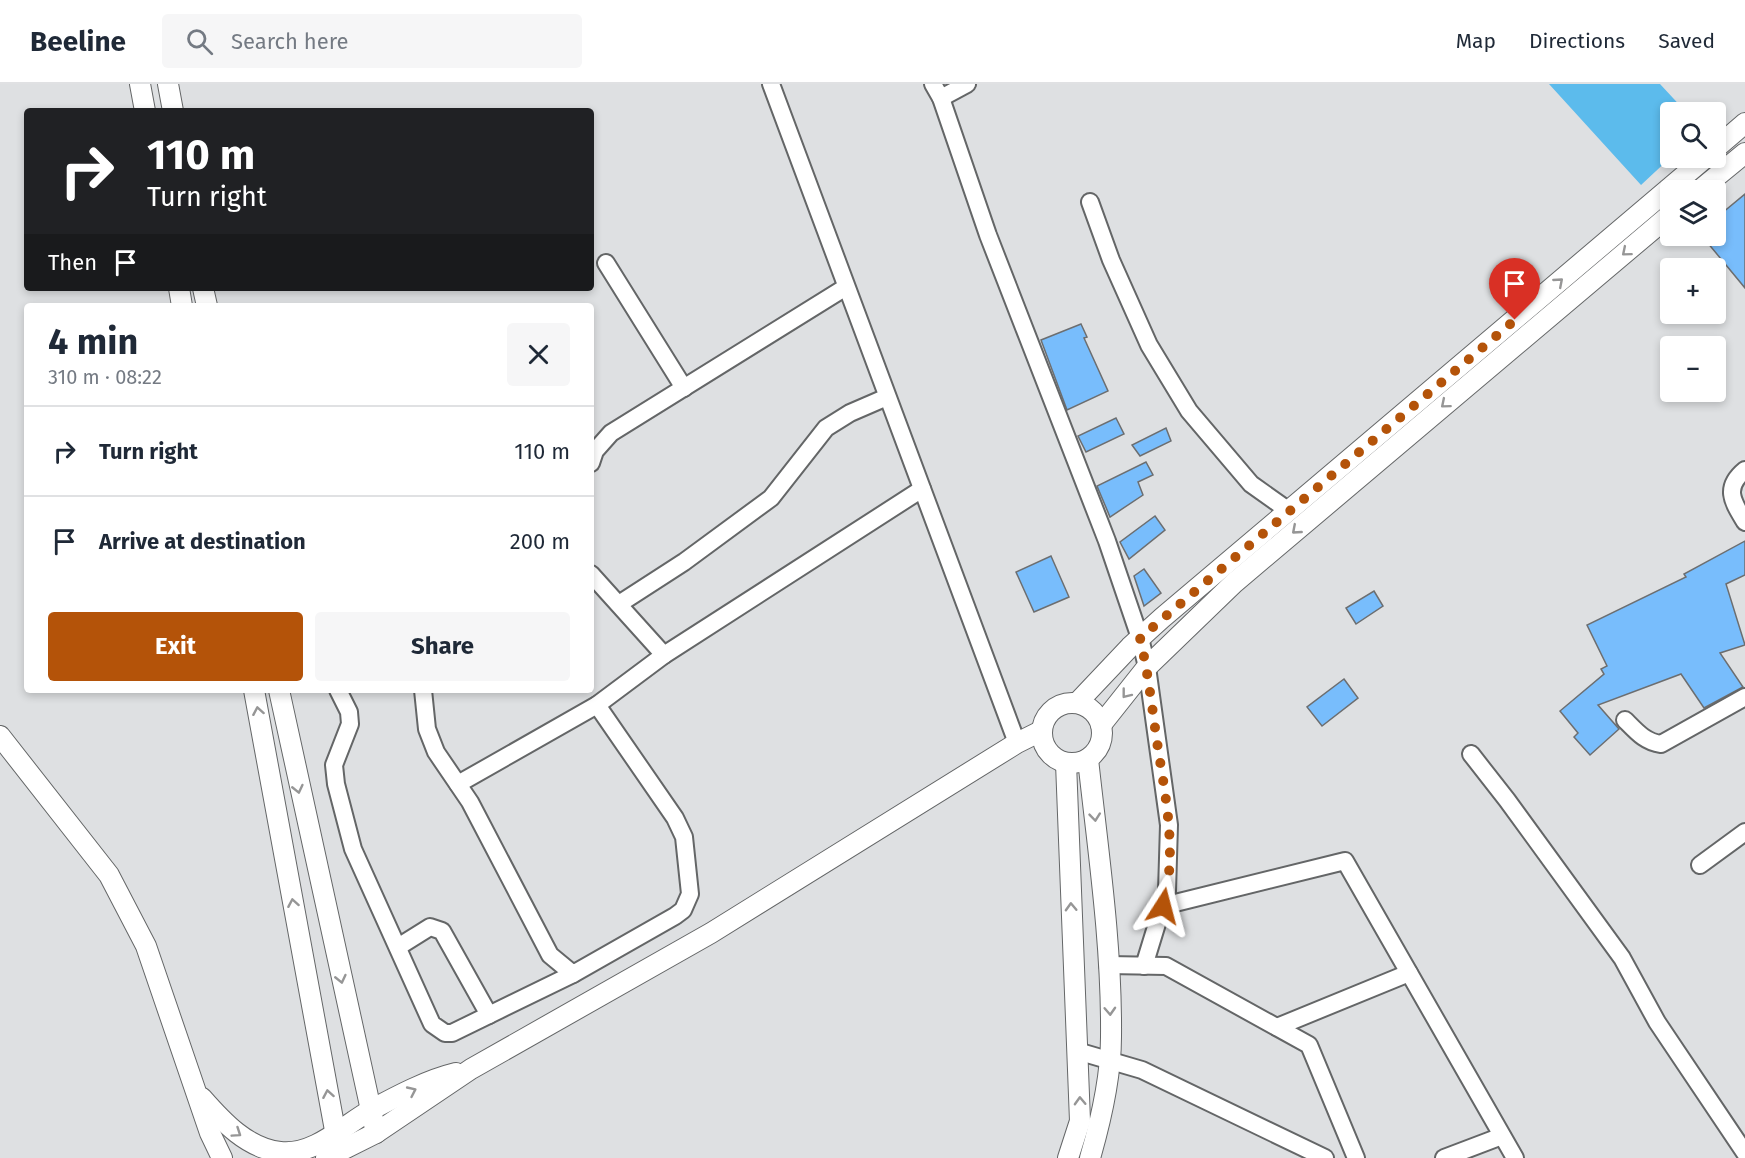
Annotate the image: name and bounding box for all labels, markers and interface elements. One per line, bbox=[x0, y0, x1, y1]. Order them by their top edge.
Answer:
search box bbox=[162, 14, 582, 68]
text: Beeline bbox=[30, 25, 126, 58]
icon: search bbox=[183, 25, 216, 58]
text: Search here bbox=[231, 28, 349, 55]
text: Map bbox=[1456, 28, 1496, 54]
text: Directions bbox=[1529, 28, 1625, 54]
text: Saved bbox=[1658, 28, 1715, 54]
map controls bbox=[1660, 102, 1726, 402]
button: search bbox=[1660, 102, 1726, 168]
text: 110 m bbox=[147, 130, 255, 180]
icon: right bbox=[48, 132, 126, 210]
button: layers bbox=[1660, 180, 1726, 246]
text: Turn right bbox=[147, 181, 267, 213]
one-way arrow bbox=[1622, 245, 1633, 256]
icon: arrive bbox=[109, 246, 142, 279]
text: Then bbox=[48, 249, 97, 276]
pin bbox=[1489, 258, 1540, 320]
button: + bbox=[1660, 258, 1726, 324]
icon: arrive bbox=[1498, 267, 1531, 300]
one-way arrow bbox=[1553, 278, 1563, 289]
text: 4 min bbox=[48, 320, 138, 364]
button: close bbox=[507, 323, 570, 386]
button: − bbox=[1660, 336, 1726, 402]
text: 310 m · 08:22 bbox=[48, 365, 162, 389]
one-way arrow bbox=[1440, 396, 1451, 407]
icon: right bbox=[48, 435, 81, 468]
text: Turn right bbox=[99, 438, 198, 465]
text: 110 m bbox=[514, 438, 570, 465]
one-way arrow bbox=[1292, 522, 1303, 533]
icon: arrive bbox=[48, 525, 81, 558]
text: Arrive at destination bbox=[99, 528, 306, 555]
text: 200 m bbox=[510, 528, 570, 555]
button: Exit bbox=[48, 612, 303, 681]
button: Share bbox=[315, 612, 570, 681]
one-way arrow bbox=[1122, 687, 1133, 698]
one-way arrow bbox=[252, 706, 265, 716]
one-way arrow bbox=[291, 783, 304, 793]
one-way arrow bbox=[1088, 813, 1100, 822]
position arrow bbox=[1131, 874, 1195, 938]
one-way arrow bbox=[287, 898, 300, 908]
one-way arrow bbox=[1065, 902, 1078, 911]
one-way arrow bbox=[334, 973, 347, 983]
one-way arrow bbox=[1104, 1007, 1117, 1016]
one-way arrow bbox=[406, 1086, 417, 1098]
one-way arrow bbox=[323, 1090, 335, 1099]
one-way arrow bbox=[1073, 1097, 1086, 1106]
one-way arrow bbox=[231, 1126, 242, 1137]

